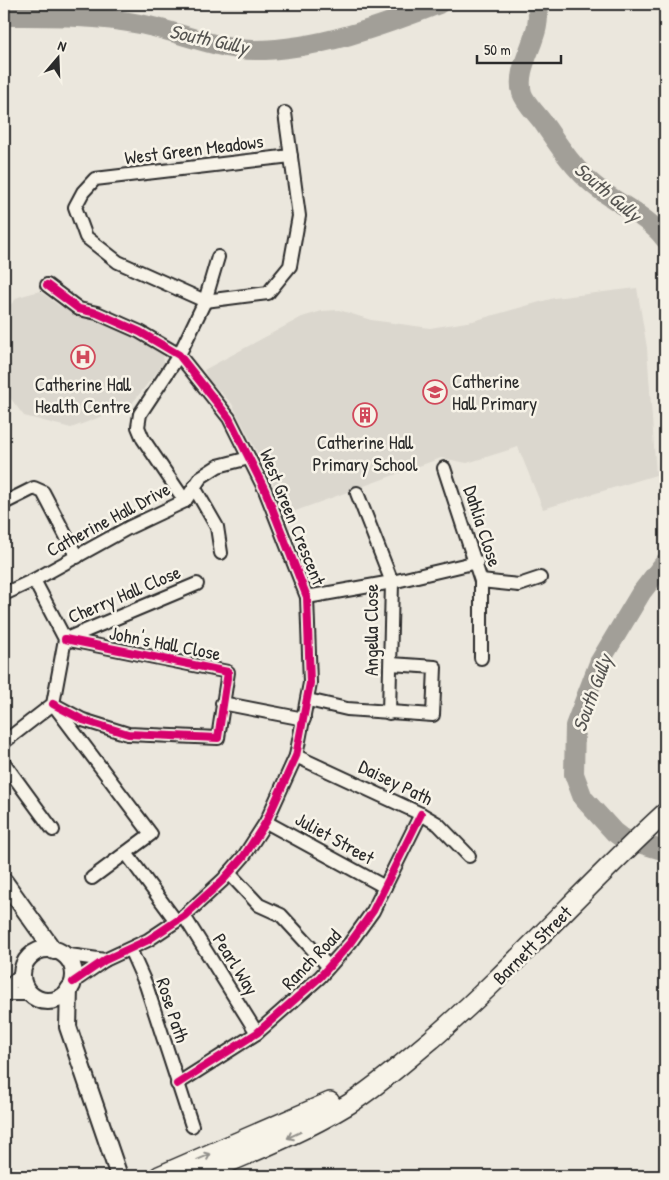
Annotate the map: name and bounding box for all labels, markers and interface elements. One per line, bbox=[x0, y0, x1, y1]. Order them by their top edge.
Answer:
water label: South Gully bbox=[167, 17, 253, 62]
north arrow bbox=[32, 32, 82, 82]
scale bar bbox=[477, 32, 560, 64]
text: N bbox=[56, 35, 70, 56]
text: 50 m bbox=[484, 39, 511, 60]
street label: West Green Meadows bbox=[123, 128, 265, 170]
water label: South Gully bbox=[568, 156, 650, 230]
hospital icon: Catherine Hall Health Centre bbox=[70, 344, 96, 370]
place label: Catherine Hall Primary bbox=[452, 368, 537, 416]
place label: Catherine Hall Health Centre bbox=[35, 371, 132, 419]
school or university icon: Catherine Hall Primary bbox=[422, 379, 448, 405]
building icon: Catherine Hall Primary School bbox=[352, 402, 378, 428]
place label: Catherine Hall Primary School bbox=[312, 429, 419, 477]
street label: West Green Crescent bbox=[254, 445, 332, 589]
street label: Catherine Hall Drive bbox=[42, 475, 175, 563]
street label: Dahlia Close bbox=[458, 482, 508, 570]
street label: Cherry Hall Close bbox=[64, 558, 185, 629]
street label: Angella Close bbox=[358, 584, 384, 676]
street label: John's Hall Close bbox=[107, 619, 223, 667]
water label: South Gully bbox=[565, 648, 620, 735]
street label: Daisey Path bbox=[355, 753, 437, 811]
street label: Juliet Street bbox=[291, 806, 380, 871]
street label: Barnett Street bbox=[487, 899, 578, 990]
street label: Ranch Road bbox=[275, 922, 347, 995]
street label: Pearl Way bbox=[207, 928, 265, 1000]
street label: Rose Path bbox=[150, 974, 196, 1046]
one-way arrow bbox=[287, 1130, 302, 1140]
one-way arrow bbox=[196, 1152, 211, 1162]

